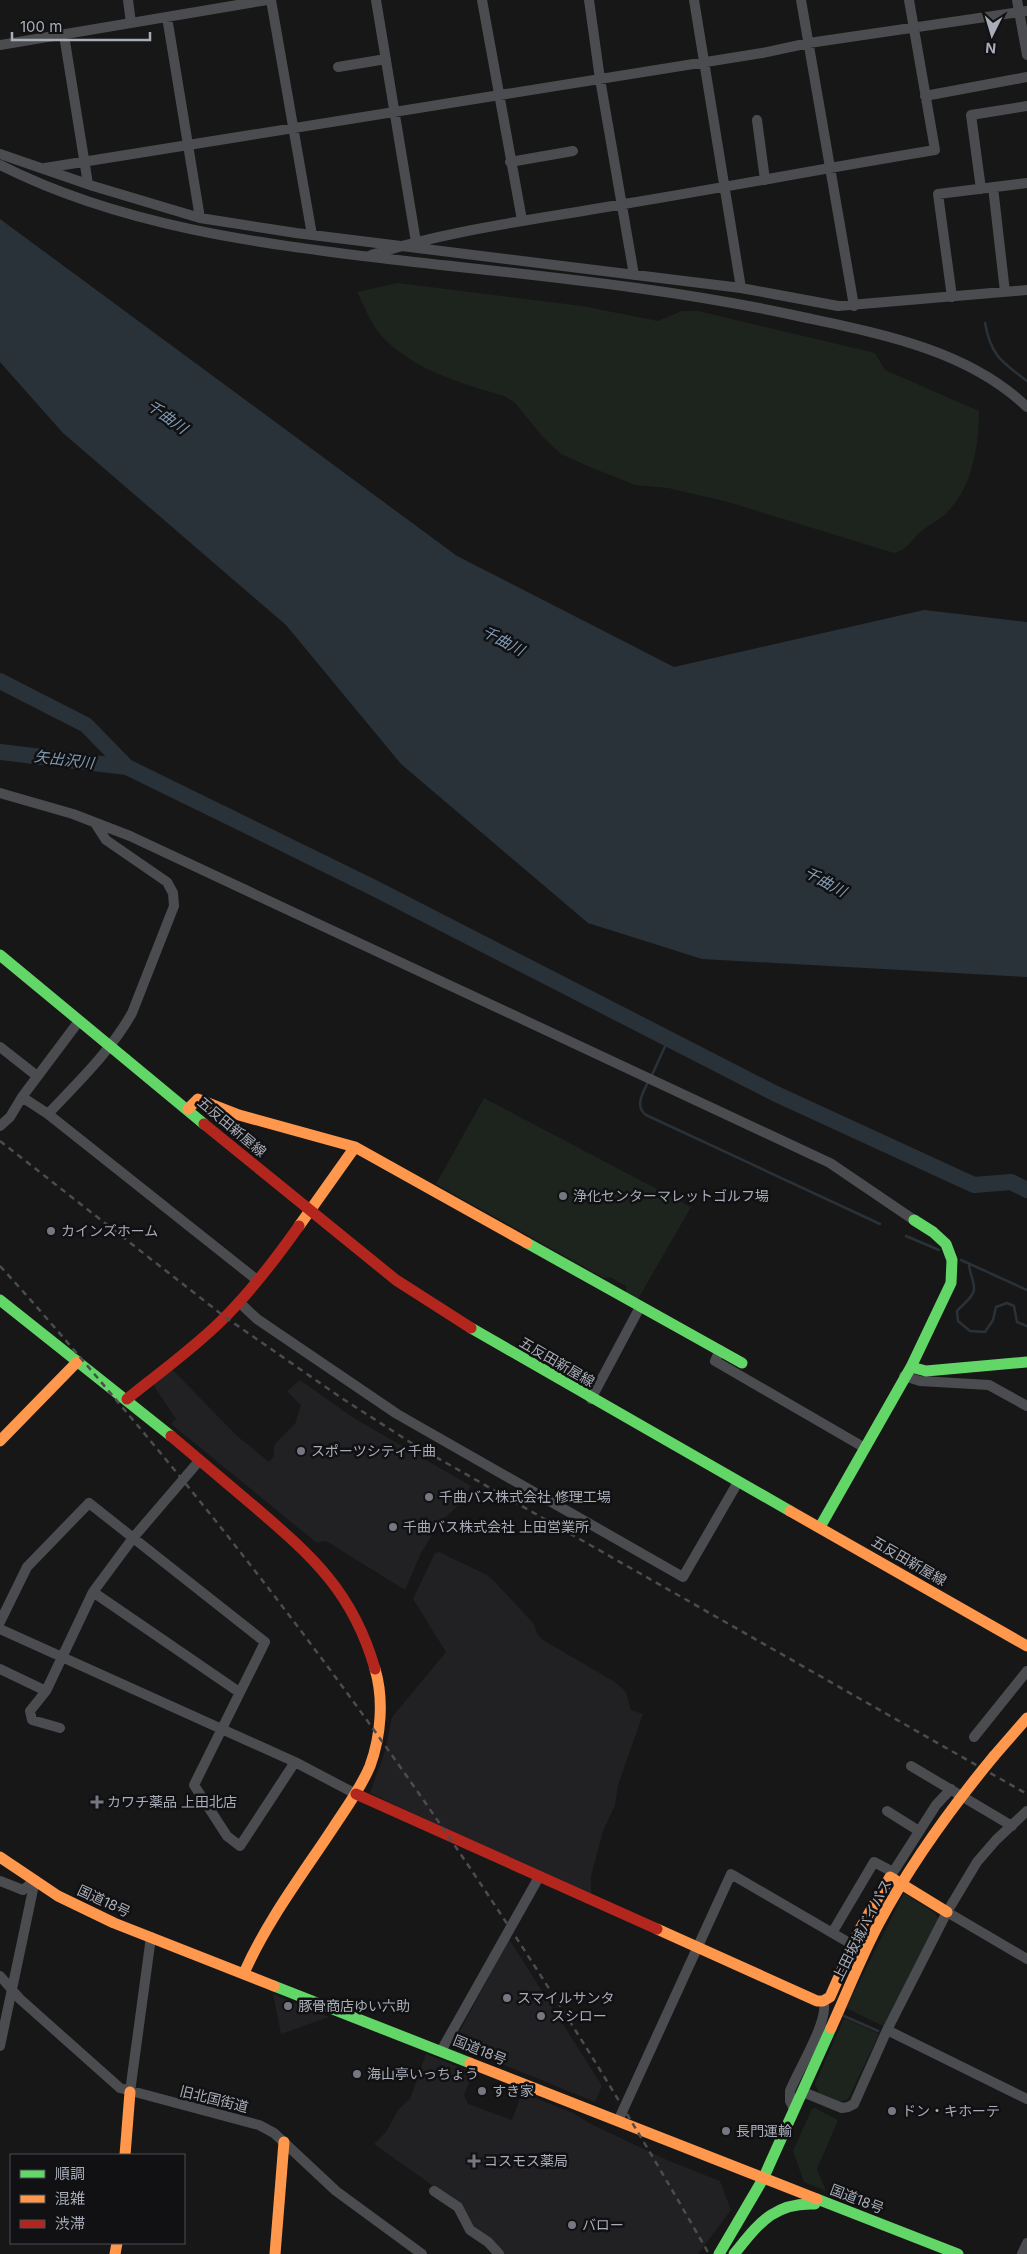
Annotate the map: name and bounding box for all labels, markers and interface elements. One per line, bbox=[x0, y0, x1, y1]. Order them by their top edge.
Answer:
scale bar bbox=[12, 10, 150, 42]
north arrow bbox=[967, 10, 1017, 60]
text: 100 m bbox=[20, 17, 62, 36]
text: N bbox=[985, 40, 997, 57]
water label: 千曲川 bbox=[144, 396, 193, 439]
water label: 千曲川 bbox=[479, 622, 529, 660]
water label: 矢出沢川 bbox=[33, 746, 97, 773]
water label: 千曲川 bbox=[801, 862, 851, 902]
street label: 五反田新屋線 bbox=[195, 1093, 270, 1160]
place label: 浄化センターマレットゴルフ場 bbox=[573, 1187, 769, 1204]
marker: 浄化センターマレットゴルフ場 bbox=[557, 1190, 569, 1202]
place label: カインズホーム bbox=[61, 1222, 158, 1239]
marker: カインズホーム bbox=[45, 1225, 57, 1237]
street label: 五反田新屋線 bbox=[517, 1333, 598, 1390]
place label: スポーツシティ千曲 bbox=[311, 1442, 436, 1459]
marker: スポーツシティ千曲 bbox=[295, 1445, 307, 1457]
place label: 千曲バス株式会社 修理工場 bbox=[439, 1488, 611, 1505]
marker: 千曲バス株式会社 修理工場 bbox=[423, 1491, 435, 1503]
place label: 千曲バス株式会社 上田営業所 bbox=[403, 1518, 589, 1535]
marker: 千曲バス株式会社 上田営業所 bbox=[387, 1521, 399, 1533]
street label: 五反田新屋線 bbox=[869, 1532, 950, 1589]
place label: カワチ薬品 上田北店 bbox=[107, 1793, 237, 1810]
marker: カワチ薬品 上田北店 bbox=[91, 1796, 103, 1808]
street label: 上田坂城バイパス bbox=[829, 1876, 894, 1983]
street label: 国道18号 bbox=[75, 1881, 133, 1920]
place label: スマイルサンタ bbox=[517, 1989, 615, 2006]
marker: スマイルサンタ bbox=[501, 1992, 513, 2004]
place label: 豚骨商店ゆい六助 bbox=[298, 1997, 410, 2014]
marker: 豚骨商店ゆい六助 bbox=[282, 2000, 294, 2012]
place label: スシロー bbox=[551, 2007, 607, 2024]
marker: スシロー bbox=[535, 2010, 547, 2022]
street label: 国道18号 bbox=[451, 2031, 509, 2068]
place label: 海山亭いっちょう bbox=[367, 2065, 479, 2082]
marker: 海山亭いっちょう bbox=[351, 2068, 363, 2080]
street label: 旧北国街道 bbox=[178, 2082, 250, 2115]
place label: すき家 bbox=[492, 2082, 534, 2099]
marker: すき家 bbox=[476, 2085, 488, 2097]
place label: ドン・キホーテ bbox=[902, 2102, 1000, 2119]
marker: ドン・キホーテ bbox=[886, 2105, 898, 2117]
place label: 長門運輸 bbox=[736, 2122, 792, 2139]
marker: 長門運輸 bbox=[720, 2125, 732, 2137]
place label: コスモス薬局 bbox=[484, 2152, 568, 2169]
legend bbox=[10, 2154, 185, 2244]
marker: コスモス薬局 bbox=[468, 2155, 480, 2167]
text: 順調 bbox=[55, 2164, 85, 2183]
street label: 国道18号 bbox=[828, 2180, 887, 2217]
text: 混雑 bbox=[55, 2189, 85, 2208]
text: 渋滞 bbox=[55, 2214, 85, 2233]
place label: バロー bbox=[582, 2216, 624, 2233]
marker: バロー bbox=[566, 2219, 578, 2231]

